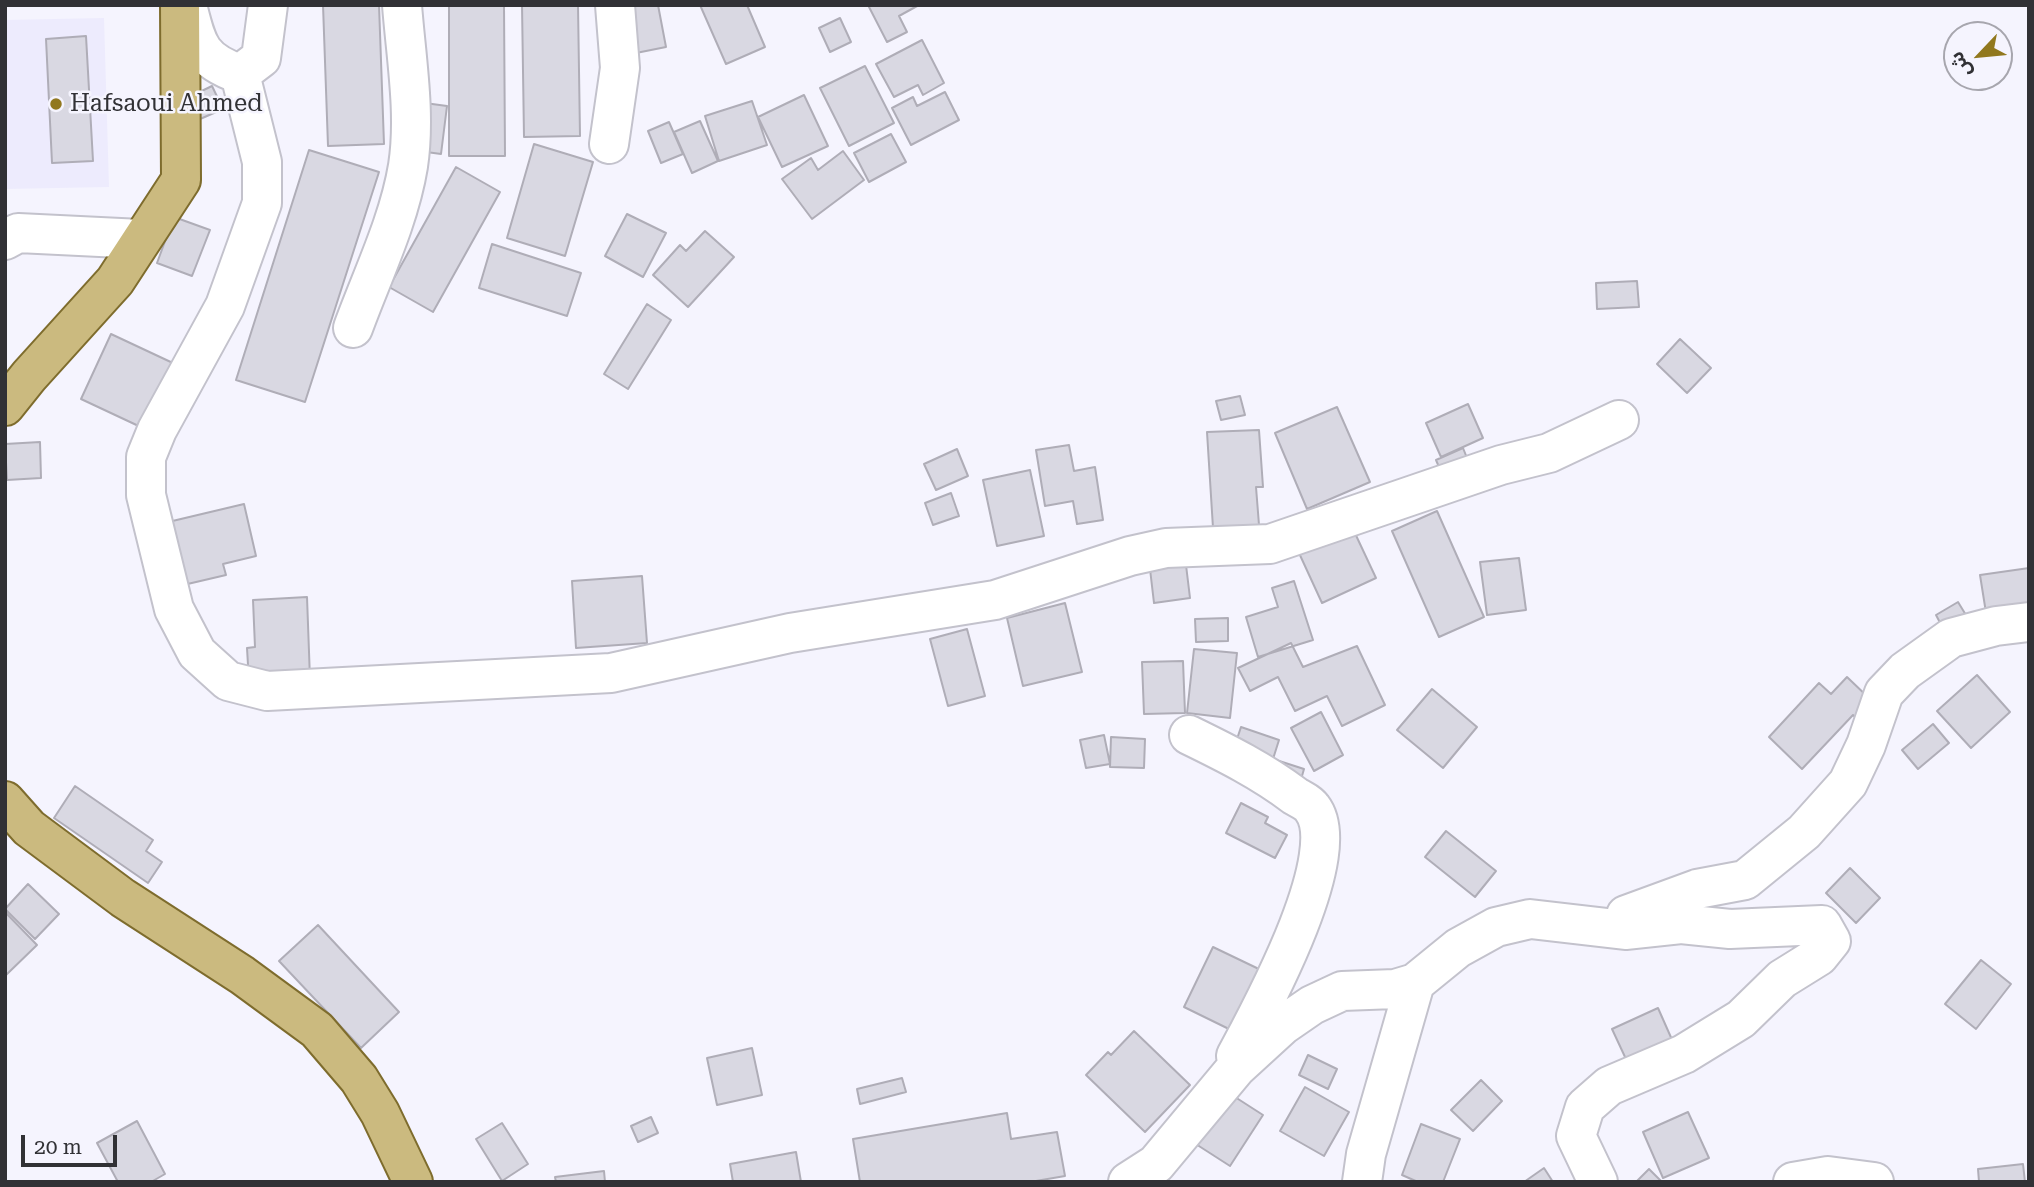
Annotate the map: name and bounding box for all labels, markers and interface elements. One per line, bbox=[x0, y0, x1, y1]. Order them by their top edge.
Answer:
north arrow bbox=[1943, 21, 2013, 91]
text: ش bbox=[1944, 48, 1977, 81]
place label: Hafsaoui Ahmed bbox=[70, 90, 263, 118]
marker: Hafsaoui Ahmed bbox=[48, 96, 64, 112]
scale bar bbox=[24, 1120, 121, 1164]
text: 20 m bbox=[34, 1135, 82, 1159]

